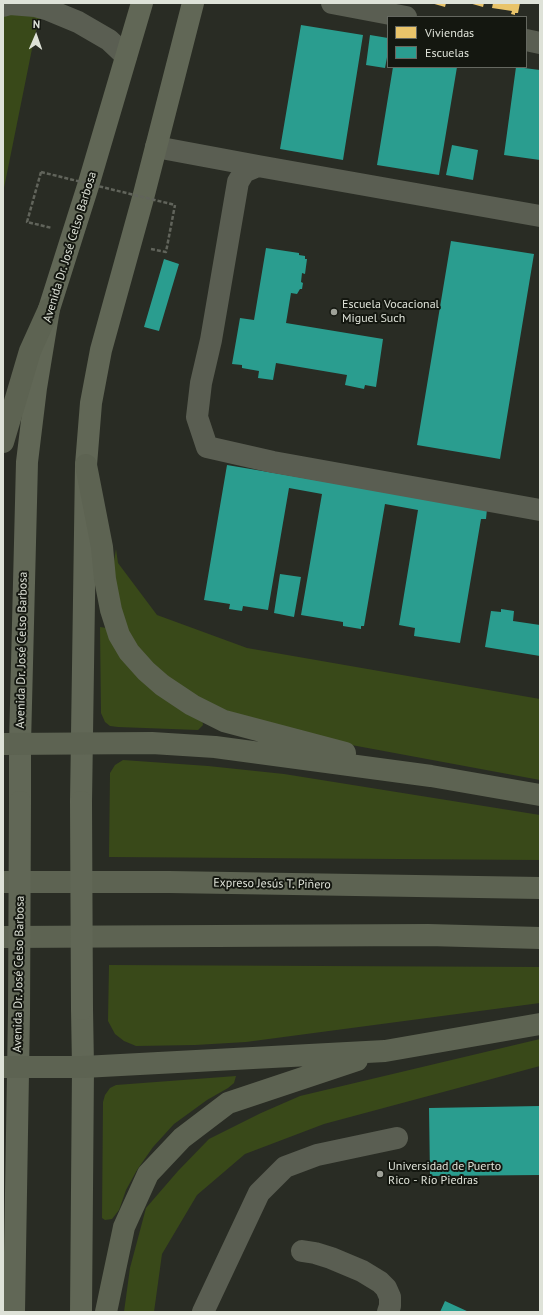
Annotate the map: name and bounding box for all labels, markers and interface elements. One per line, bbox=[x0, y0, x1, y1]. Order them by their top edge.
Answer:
north arrow bbox=[16, 16, 56, 56]
legend bbox=[387, 16, 527, 68]
text: N bbox=[33, 17, 40, 31]
text: Viviendas bbox=[425, 25, 474, 40]
text: Escuelas bbox=[425, 45, 469, 60]
street label: Avenida Dr. José Celso Barbosa bbox=[40, 170, 100, 324]
place label: Escuela Vocacional Miguel Such bbox=[342, 298, 439, 326]
marker: Escuela Vocacional Miguel Such bbox=[329, 307, 339, 317]
street label: Avenida Dr. José Celso Barbosa bbox=[13, 572, 31, 728]
street label: Expreso Jesús T. Piñero bbox=[213, 876, 331, 892]
street label: Avenida Dr. José Celso Barbosa bbox=[10, 896, 28, 1052]
place label: Universidad de Puerto Rico - Río Piedras bbox=[388, 1160, 501, 1188]
marker: Universidad de Puerto Rico - Río Piedras bbox=[375, 1169, 385, 1179]

